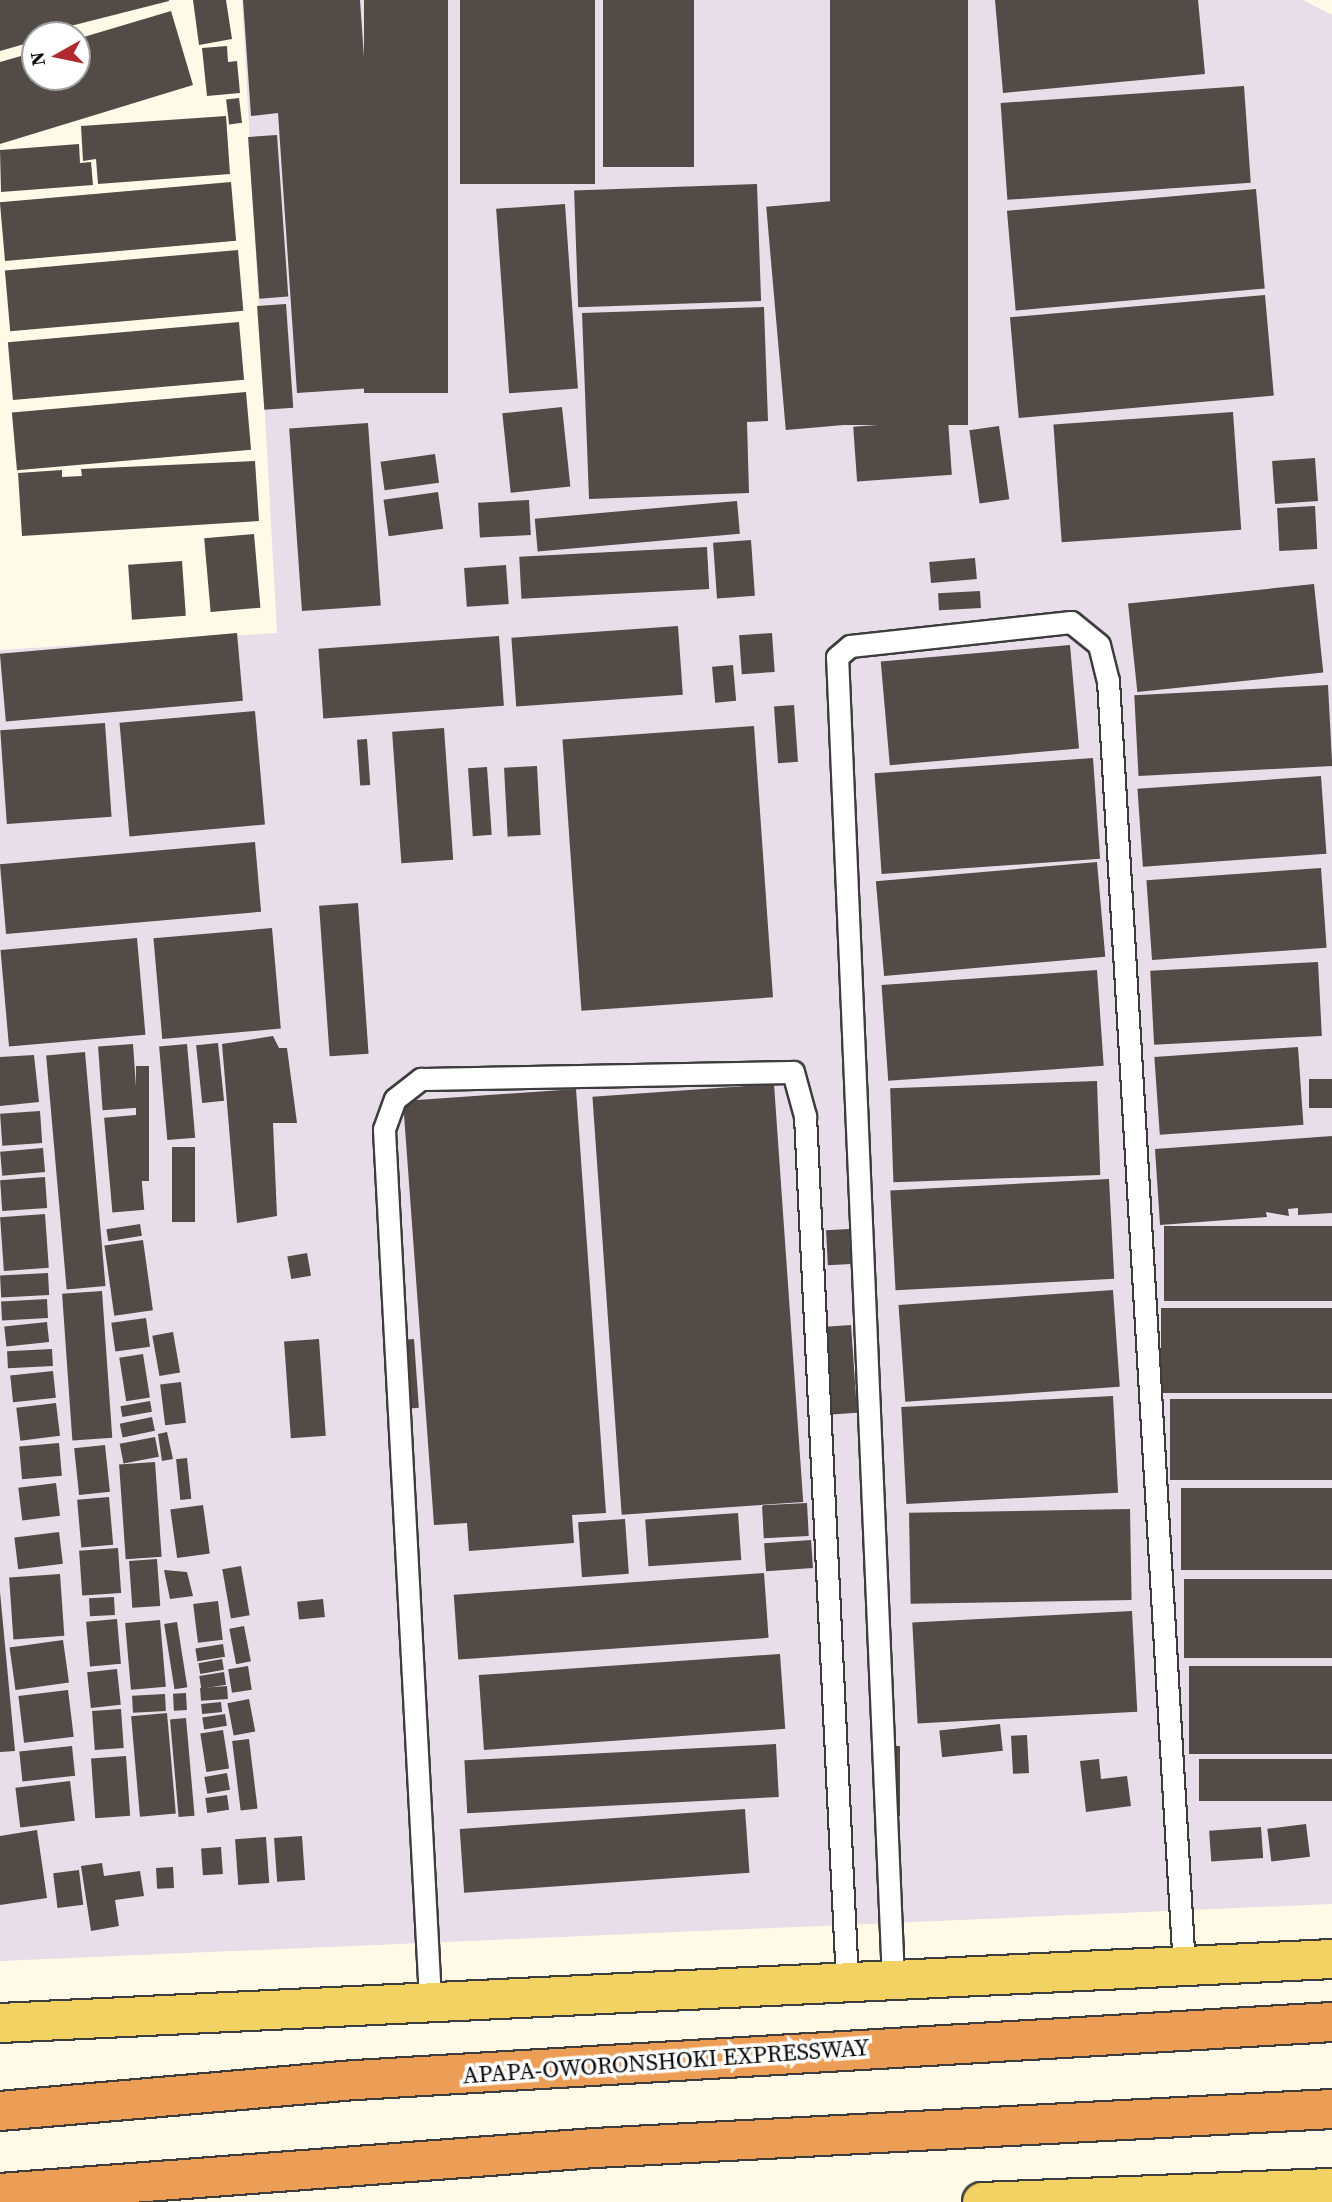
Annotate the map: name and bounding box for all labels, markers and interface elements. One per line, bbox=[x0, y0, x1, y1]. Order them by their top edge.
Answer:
north arrow bbox=[21, 21, 91, 91]
text: N bbox=[23, 50, 51, 68]
street label: APAPA-OWORONSHOKI EXPRESSWAY bbox=[462, 2032, 870, 2090]

